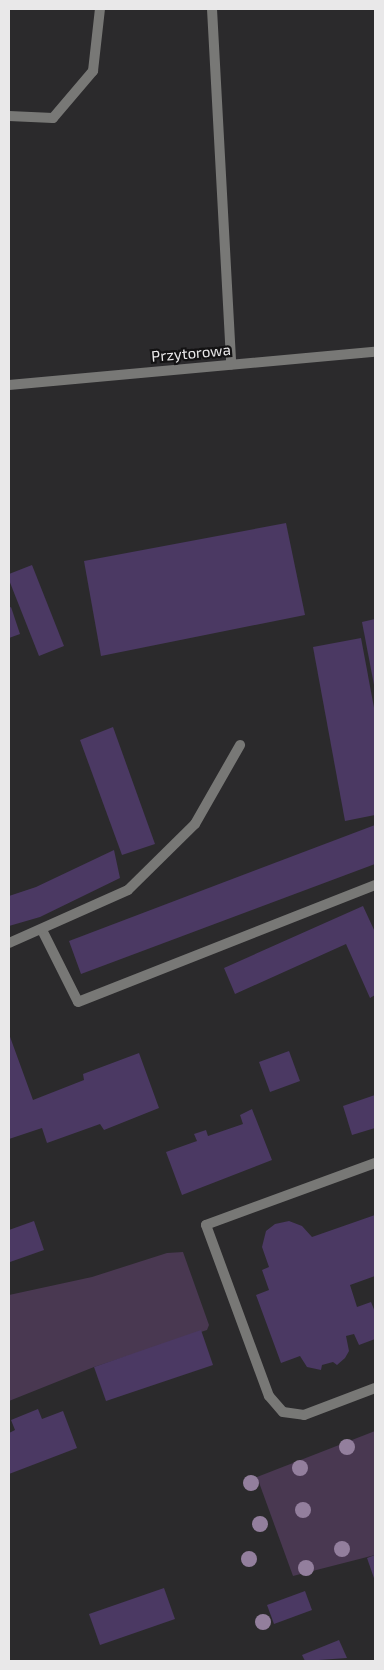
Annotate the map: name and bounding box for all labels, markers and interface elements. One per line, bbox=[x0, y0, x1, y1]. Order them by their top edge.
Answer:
street label: Przytorowa bbox=[151, 341, 231, 365]

